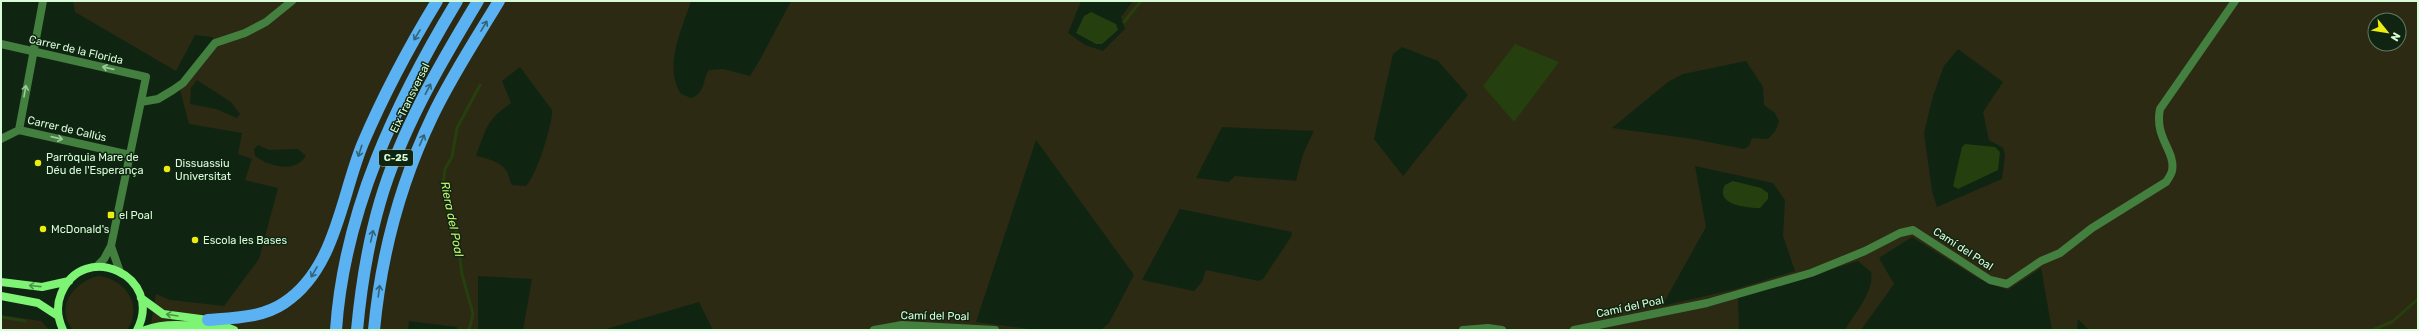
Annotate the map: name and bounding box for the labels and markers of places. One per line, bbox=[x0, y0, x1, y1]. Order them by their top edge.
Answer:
place label: Parròquia Mare de Déu de l'Esperança bbox=[46, 151, 144, 177]
place label: Dissuassiu Universitat bbox=[175, 157, 232, 183]
marker: Parròquia Mare de Déu de l'Esperança bbox=[33, 158, 43, 168]
marker: Dissuassiu Universitat bbox=[162, 164, 172, 174]
place label: el Poal bbox=[119, 209, 153, 222]
marker: el Poal bbox=[106, 210, 116, 220]
place label: McDonald's bbox=[51, 223, 110, 236]
marker: McDonald's bbox=[38, 224, 48, 234]
place label: Escola les Bases bbox=[203, 234, 287, 247]
marker: Escola les Bases bbox=[190, 235, 200, 245]

